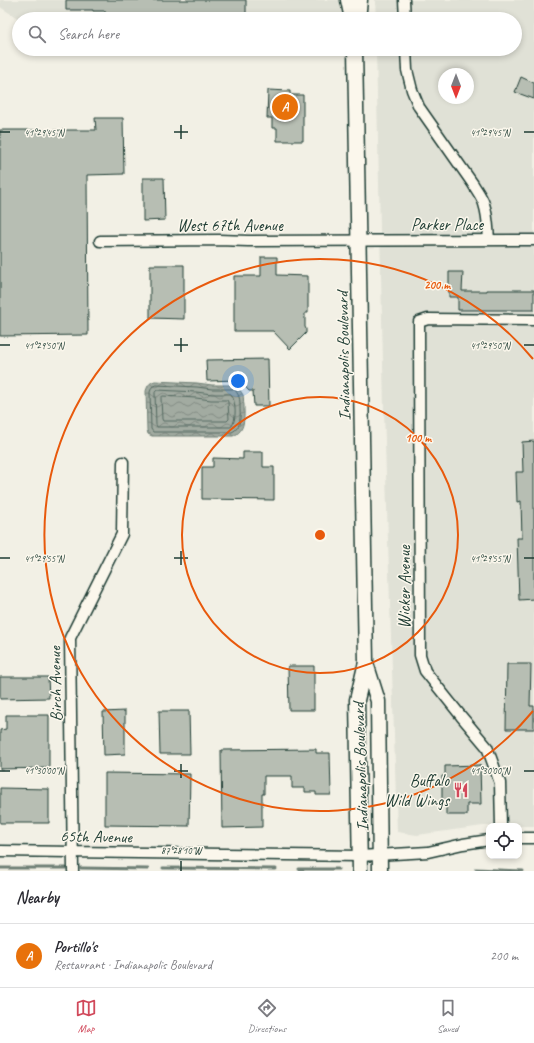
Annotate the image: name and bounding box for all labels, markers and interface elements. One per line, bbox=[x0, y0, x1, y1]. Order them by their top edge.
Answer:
search box bbox=[12, 12, 522, 56]
icon: search bbox=[26, 23, 48, 45]
text: Search here bbox=[58, 25, 119, 44]
north arrow bbox=[438, 68, 474, 104]
pin: A bbox=[272, 92, 298, 122]
text: 41°29'45"N bbox=[24, 126, 66, 139]
text: 41°29'45"N bbox=[470, 126, 512, 139]
street label: Parker Place bbox=[411, 214, 485, 235]
street label: West 67th Avenue bbox=[177, 215, 284, 236]
text: 200 m bbox=[424, 277, 451, 293]
street label: Indianapolis Boulevard bbox=[332, 289, 355, 421]
text: 41°29'50"N bbox=[24, 339, 66, 352]
text: 41°29'50"N bbox=[470, 339, 512, 352]
your location bbox=[228, 371, 248, 391]
text: 100 m bbox=[405, 430, 432, 446]
centre of rings bbox=[313, 528, 327, 542]
street label: Wicker Avenue bbox=[394, 544, 415, 629]
text: 41°29'55"N bbox=[24, 552, 66, 565]
text: 41°29'55"N bbox=[470, 552, 512, 565]
street label: Birch Avenue bbox=[44, 645, 67, 722]
street label: Indianapolis Boulevard bbox=[348, 700, 373, 832]
text: 41°30'00"N bbox=[24, 764, 66, 777]
text: 41°30'00"N bbox=[470, 764, 512, 777]
place label: Buffalo Wild Wings bbox=[385, 770, 450, 811]
restaurant icon: Buffalo Wild Wings bbox=[452, 781, 470, 799]
map controls bbox=[486, 823, 522, 859]
button: locate bbox=[486, 823, 522, 859]
street label: 65th Avenue bbox=[60, 825, 134, 848]
text: 87°28'10"W bbox=[161, 844, 203, 857]
text: Nearby bbox=[16, 887, 59, 908]
text: Portillo's bbox=[54, 938, 97, 957]
text: A bbox=[26, 948, 32, 964]
text: 200 m bbox=[490, 948, 518, 964]
text: Restaurant · Indianapolis Boulevard bbox=[54, 957, 212, 973]
tab: Map bbox=[75, 997, 97, 1035]
tab: Directions bbox=[248, 997, 286, 1035]
tab: Saved bbox=[437, 997, 459, 1035]

